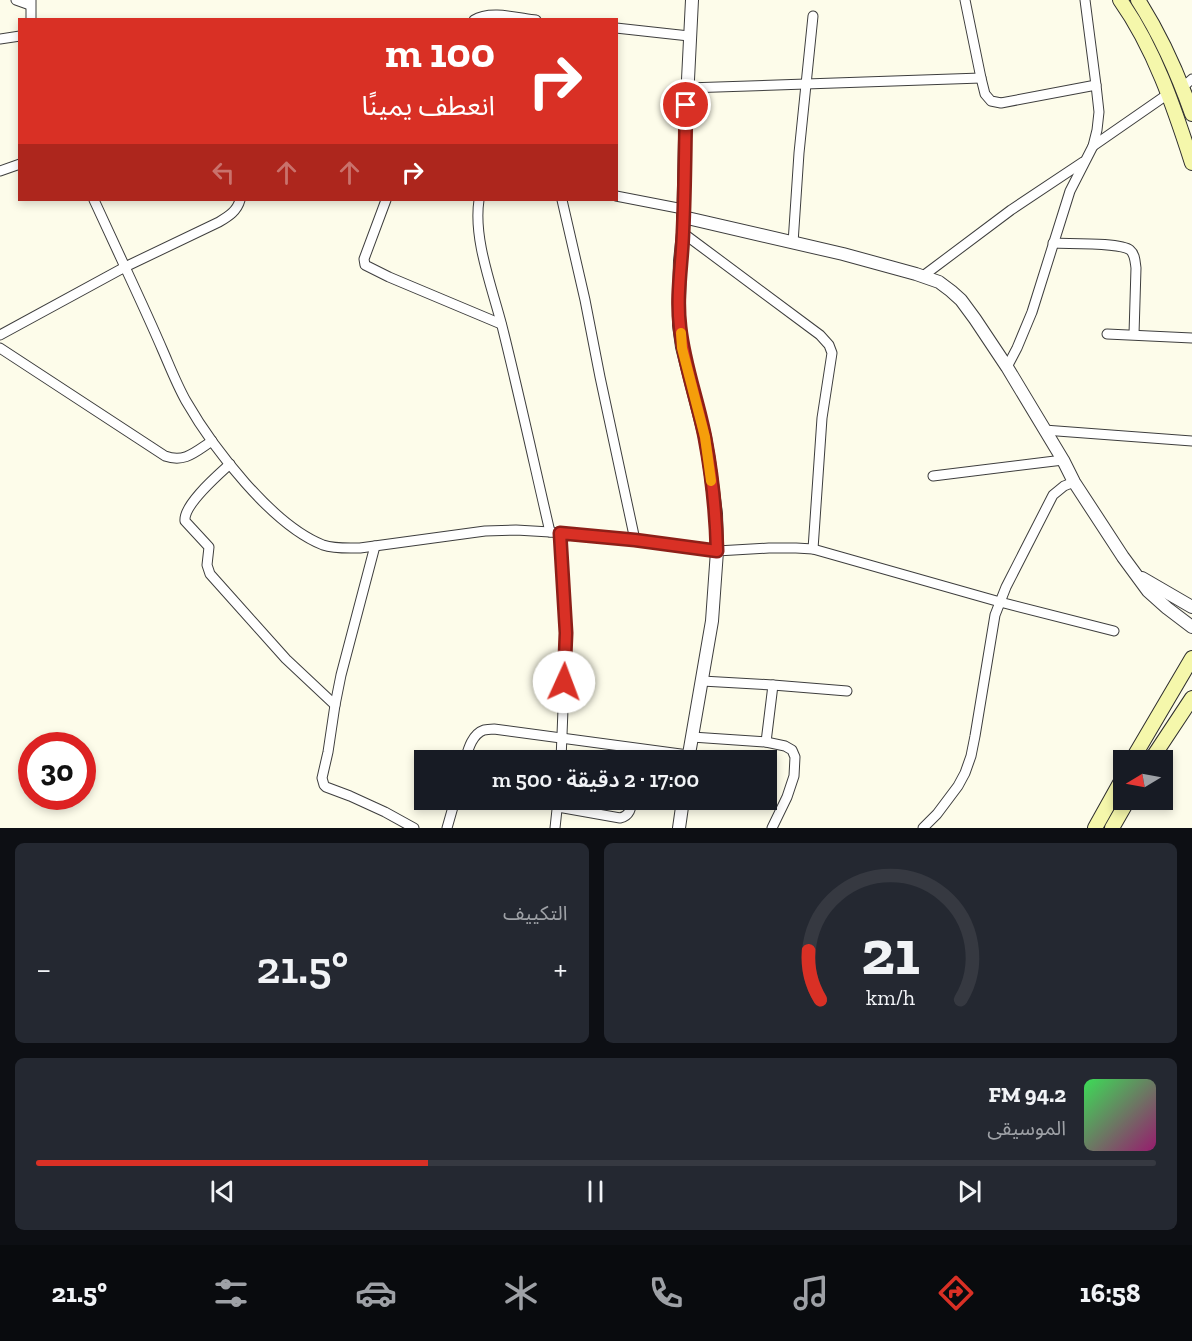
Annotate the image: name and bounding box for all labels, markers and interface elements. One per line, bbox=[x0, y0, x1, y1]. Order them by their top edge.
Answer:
text: 100 m bbox=[385, 27, 495, 78]
icon: right bbox=[516, 42, 594, 120]
pin bbox=[660, 79, 711, 130]
icon: arrive bbox=[669, 88, 702, 121]
text: انعطف يمينًا bbox=[361, 90, 495, 122]
icon: left bbox=[207, 156, 240, 189]
icon: ahead bbox=[270, 156, 303, 189]
icon: ahead bbox=[333, 156, 366, 189]
icon: right bbox=[396, 156, 429, 189]
position arrow bbox=[532, 650, 596, 714]
speed limit sign: 30 bbox=[18, 732, 96, 810]
north arrow bbox=[1113, 750, 1173, 810]
map controls bbox=[1113, 750, 1173, 810]
text: 17:00 · 2 دقيقة · 500 m bbox=[492, 766, 699, 793]
text: التكييف bbox=[503, 901, 568, 925]
text: 21 bbox=[861, 915, 920, 990]
text: 21.5° bbox=[257, 941, 348, 995]
text: − bbox=[36, 949, 51, 988]
text: + bbox=[554, 949, 568, 988]
text: km/h bbox=[866, 985, 915, 1010]
text: 94.2 FM bbox=[988, 1081, 1066, 1108]
text: الموسيقى bbox=[987, 1116, 1066, 1140]
icon: previous bbox=[206, 1175, 239, 1208]
icon: pause bbox=[579, 1175, 612, 1208]
icon: next bbox=[953, 1175, 986, 1208]
icon: filters bbox=[210, 1272, 252, 1314]
icon: car bbox=[355, 1272, 397, 1314]
icon: climate bbox=[500, 1272, 542, 1314]
icon: phone bbox=[645, 1272, 687, 1314]
icon: music bbox=[790, 1272, 832, 1314]
icon: directions bbox=[935, 1272, 977, 1314]
text: 21.5° bbox=[52, 1277, 107, 1309]
text: 16:58 bbox=[1080, 1277, 1141, 1309]

